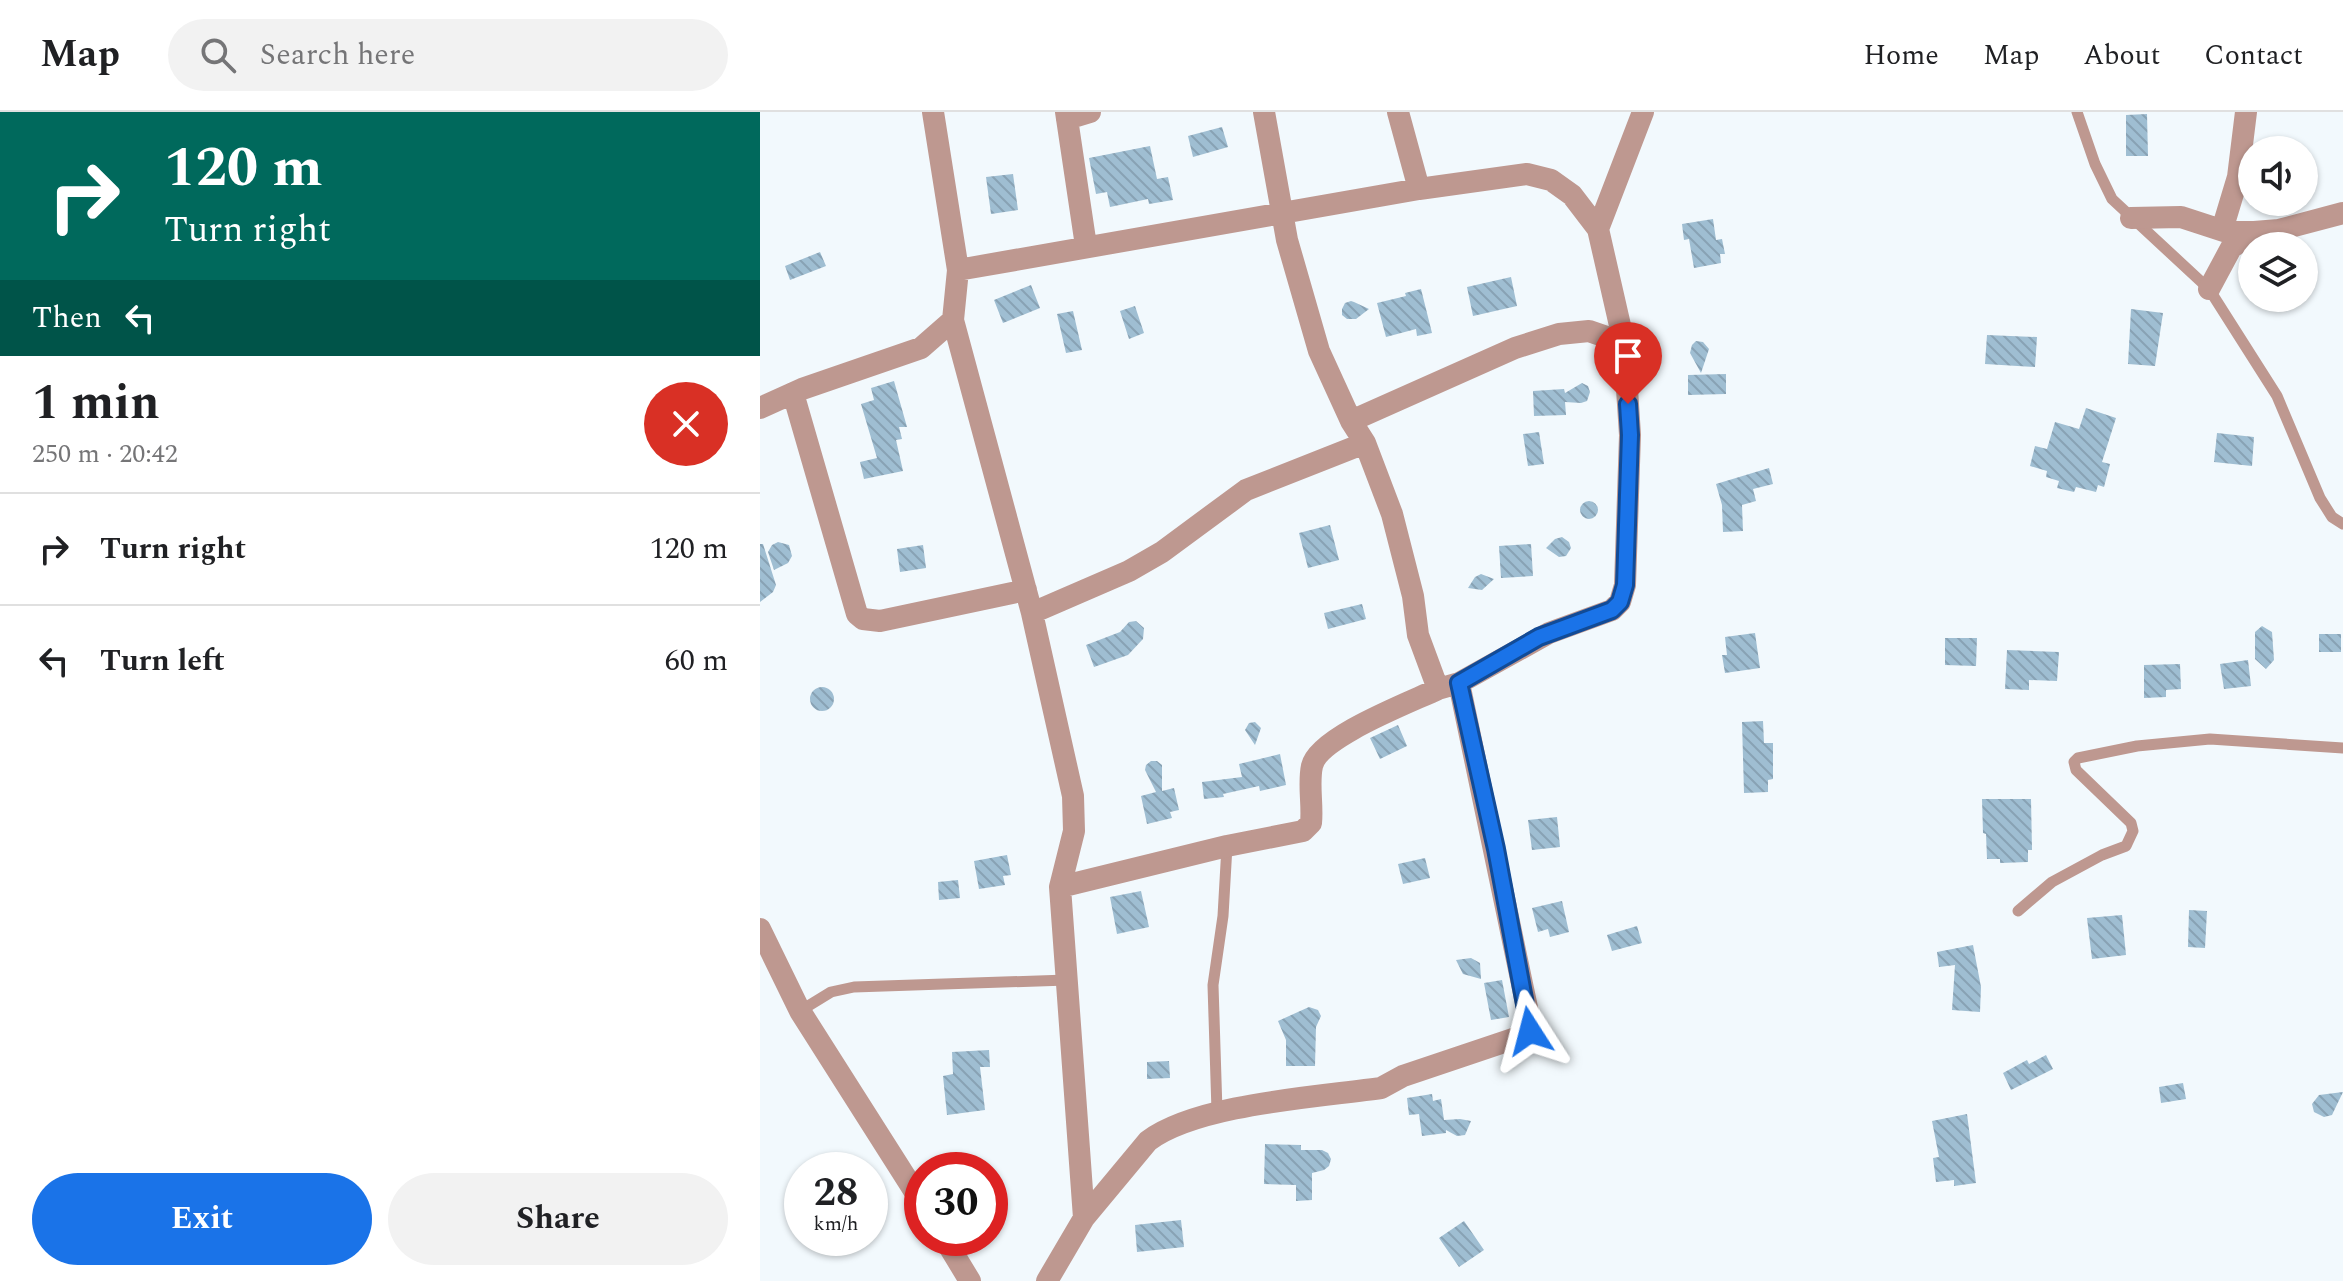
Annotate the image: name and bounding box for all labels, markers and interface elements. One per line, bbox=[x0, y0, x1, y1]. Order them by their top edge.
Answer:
search box bbox=[168, 19, 728, 91]
text: Map bbox=[40, 26, 120, 84]
text: Search here bbox=[260, 32, 415, 78]
icon: search bbox=[196, 33, 240, 77]
text: Home bbox=[1863, 34, 1939, 77]
text: Map bbox=[1983, 34, 2039, 77]
text: About bbox=[2083, 34, 2160, 77]
text: Contact bbox=[2204, 34, 2303, 77]
text: 120 m bbox=[164, 126, 323, 211]
map controls bbox=[2238, 136, 2318, 312]
button: sound bbox=[2238, 136, 2318, 216]
icon: right bbox=[32, 144, 136, 248]
text: Turn right bbox=[164, 203, 331, 258]
button: layers bbox=[2238, 232, 2318, 312]
text: Then bbox=[32, 295, 102, 341]
icon: left bbox=[118, 296, 162, 340]
pin bbox=[1594, 322, 1662, 404]
icon: arrive bbox=[1606, 334, 1650, 378]
text: 1 min bbox=[32, 367, 160, 440]
button: close bbox=[644, 382, 728, 466]
text: 250 m · 20:42 bbox=[32, 434, 178, 474]
text: Turn right bbox=[100, 526, 246, 572]
text: 120 m bbox=[650, 526, 728, 572]
icon: right bbox=[32, 527, 76, 571]
text: Turn left bbox=[100, 638, 225, 684]
text: 60 m bbox=[665, 638, 728, 684]
icon: left bbox=[32, 639, 76, 683]
position arrow bbox=[1488, 989, 1572, 1073]
speed limit sign: 30 bbox=[904, 1152, 1008, 1256]
text: 28 bbox=[814, 1163, 858, 1224]
button: Exit bbox=[32, 1173, 372, 1265]
button: Share bbox=[388, 1173, 728, 1265]
text: km/h bbox=[814, 1209, 859, 1239]

